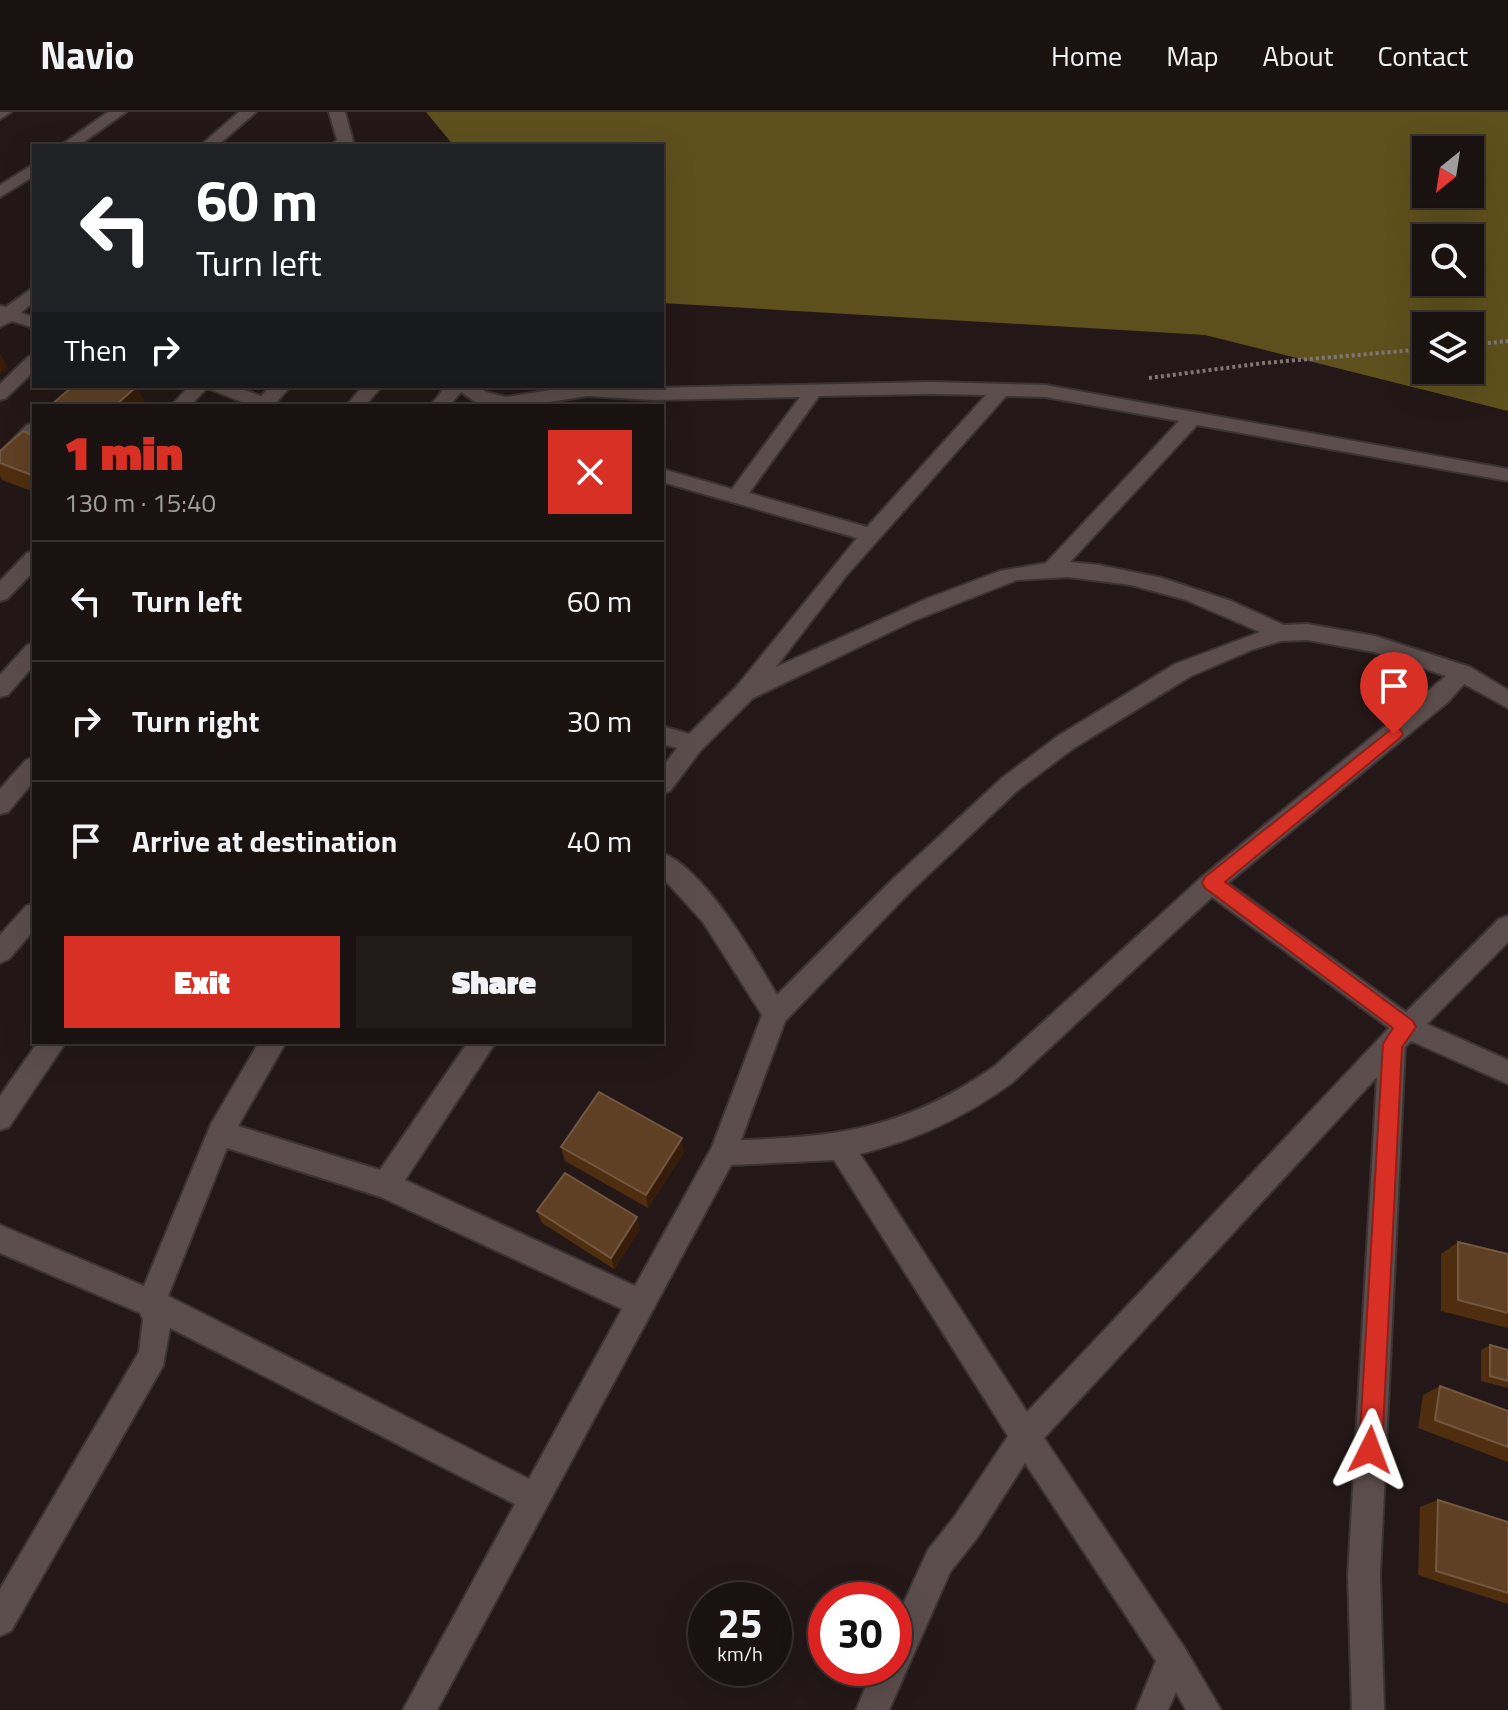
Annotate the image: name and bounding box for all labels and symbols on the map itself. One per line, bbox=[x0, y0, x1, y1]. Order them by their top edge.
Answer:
north arrow bbox=[1412, 136, 1484, 208]
pin bbox=[1360, 652, 1428, 734]
position arrow bbox=[1328, 1408, 1412, 1492]
speed limit sign: 30 bbox=[808, 1582, 912, 1686]

